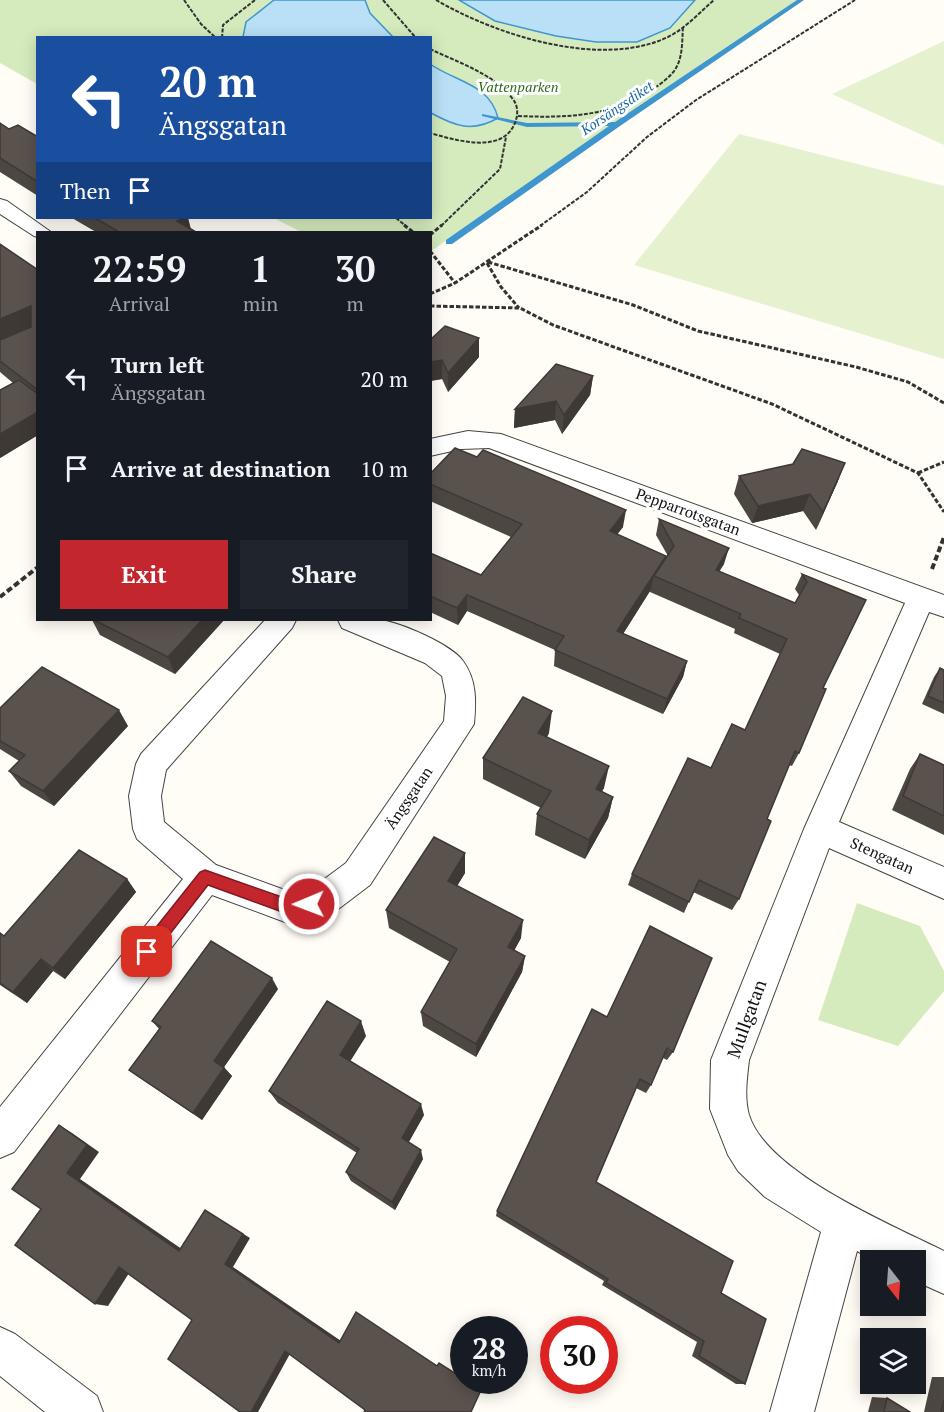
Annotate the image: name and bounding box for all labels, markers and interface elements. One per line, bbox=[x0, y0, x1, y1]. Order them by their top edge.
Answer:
text: 20 m bbox=[159, 53, 257, 109]
icon: left bbox=[60, 60, 138, 138]
water label: Korsängsdiket bbox=[576, 76, 657, 139]
park label: Vattenparken bbox=[478, 77, 558, 96]
text: Ängsgatan bbox=[159, 107, 287, 143]
icon: arrive bbox=[123, 174, 156, 207]
text: Then bbox=[60, 176, 111, 205]
text: 22:59 bbox=[93, 245, 186, 292]
text: 1 bbox=[250, 245, 271, 292]
text: 30 bbox=[335, 245, 375, 292]
text: Arrival bbox=[109, 290, 170, 317]
text: min bbox=[243, 290, 278, 317]
text: m bbox=[346, 290, 364, 317]
text: Turn left bbox=[111, 350, 204, 379]
icon: left bbox=[60, 362, 93, 395]
text: 20 m bbox=[360, 364, 408, 393]
text: Ängsgatan bbox=[111, 379, 206, 406]
icon: arrive bbox=[60, 452, 93, 485]
text: Arrive at destination bbox=[111, 454, 330, 483]
text: 10 m bbox=[360, 454, 408, 483]
street label: Pepparrotsgatan bbox=[633, 483, 743, 539]
button: Exit bbox=[60, 540, 228, 609]
button: Share bbox=[240, 540, 408, 609]
street label: Ängsgatan bbox=[380, 762, 436, 832]
street label: Stengatan bbox=[847, 832, 917, 878]
position arrow bbox=[277, 872, 341, 936]
pin bbox=[121, 926, 172, 977]
icon: arrive bbox=[130, 935, 163, 968]
street label: Mullgatan bbox=[721, 976, 771, 1061]
north arrow bbox=[860, 1250, 926, 1316]
map controls bbox=[860, 1250, 926, 1394]
speed limit sign: 30 bbox=[540, 1316, 618, 1394]
text: 28 bbox=[472, 1328, 506, 1368]
button: layers bbox=[860, 1328, 926, 1394]
text: km/h bbox=[472, 1360, 506, 1380]

